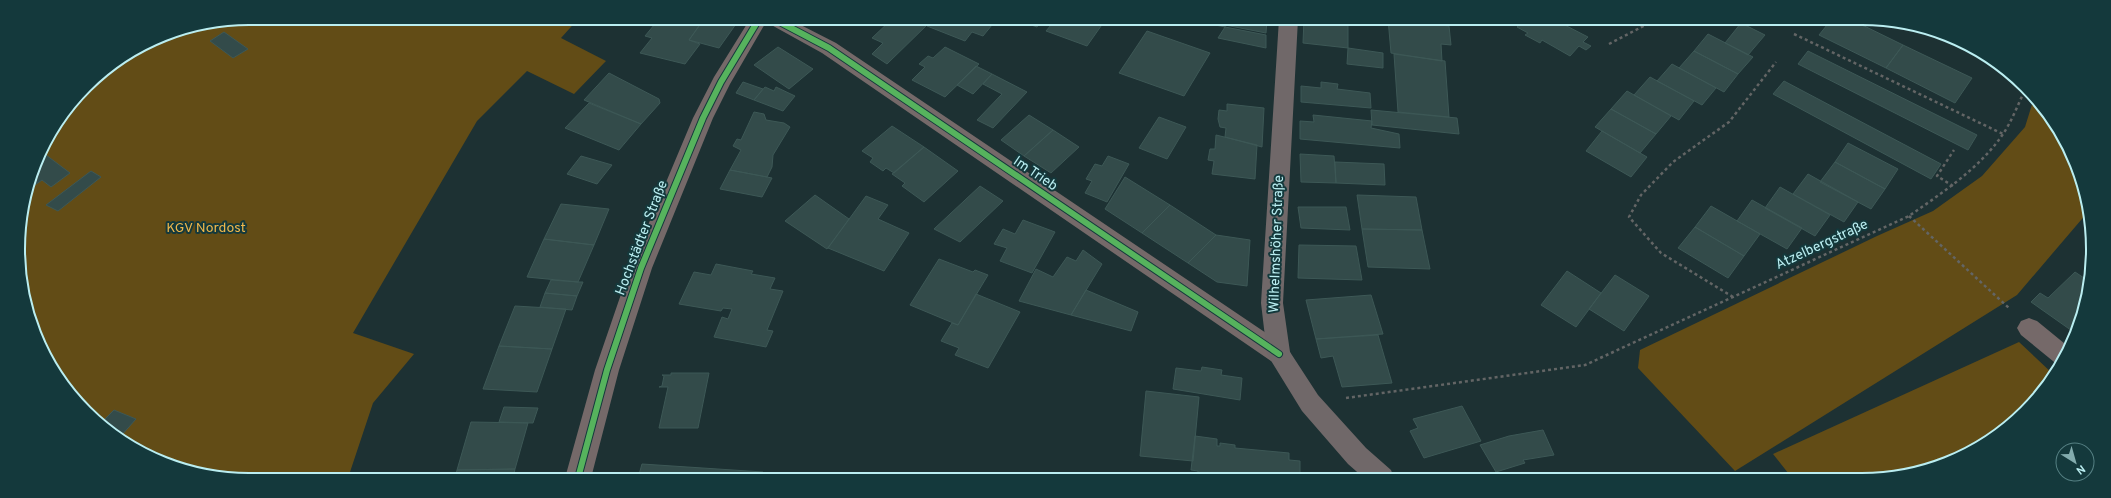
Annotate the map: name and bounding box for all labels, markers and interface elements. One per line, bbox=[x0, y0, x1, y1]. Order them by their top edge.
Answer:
street label: Im Trieb bbox=[1010, 153, 1061, 195]
street label: Wilhelmshöher Straße bbox=[1266, 175, 1288, 313]
street label: Hochstädter Straße bbox=[612, 178, 672, 298]
street label: Atzelbergstraße bbox=[1773, 216, 1871, 274]
park label: KGV Nordost bbox=[166, 220, 246, 237]
north arrow bbox=[2055, 442, 2095, 482]
text: N bbox=[2073, 461, 2088, 477]

